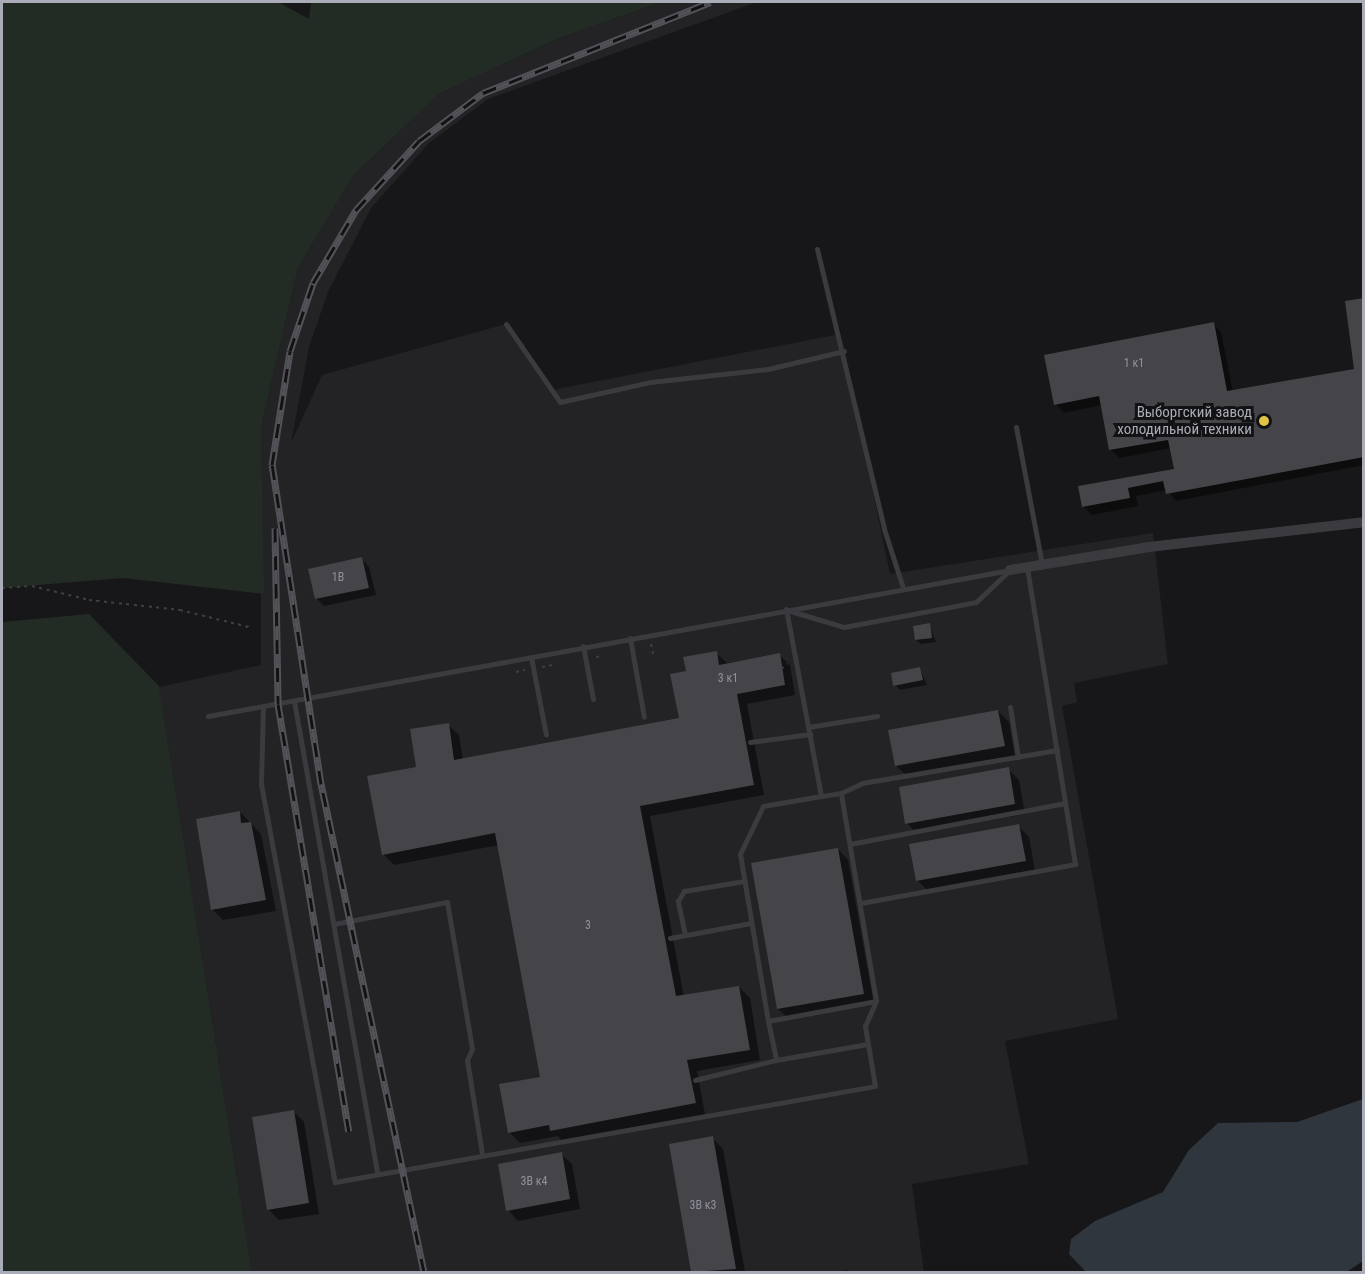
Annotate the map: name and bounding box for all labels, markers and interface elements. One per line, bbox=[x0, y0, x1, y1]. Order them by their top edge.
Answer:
house number: 1 к1 bbox=[1124, 357, 1144, 371]
place label: Выборгский завод холодильной техники bbox=[1117, 403, 1252, 438]
marker: Выборгский завод холодильной техники bbox=[1257, 414, 1271, 428]
house number: 1В bbox=[332, 571, 344, 585]
house number: 3 к1 bbox=[718, 672, 738, 686]
house number: 3 bbox=[585, 919, 591, 933]
house number: 3В к4 bbox=[521, 1175, 547, 1189]
house number: 3В к3 bbox=[690, 1199, 716, 1213]

